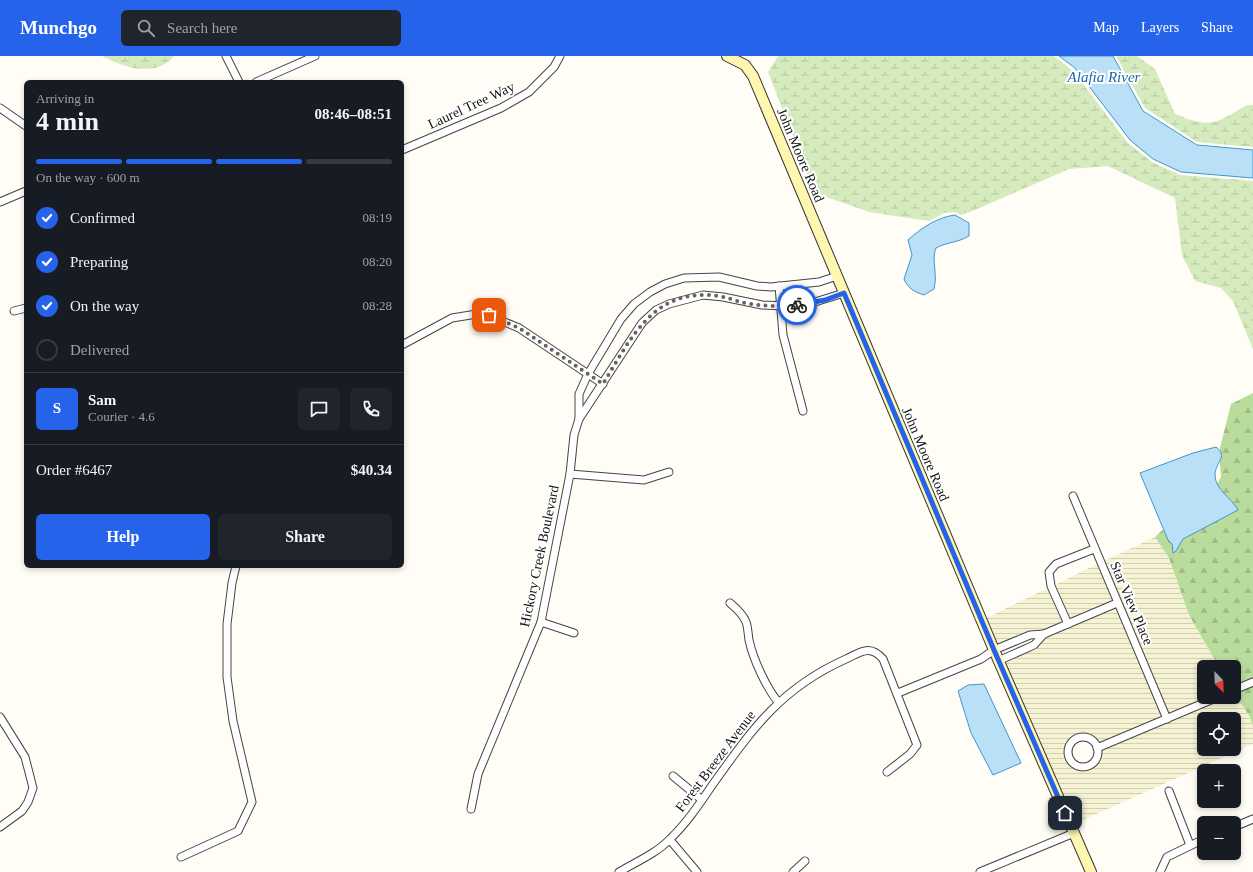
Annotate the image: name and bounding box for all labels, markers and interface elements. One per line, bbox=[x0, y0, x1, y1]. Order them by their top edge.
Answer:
search box bbox=[121, 10, 401, 46]
text: Munchgo bbox=[20, 17, 97, 38]
icon: search bbox=[135, 17, 157, 39]
text: Search here bbox=[167, 20, 237, 36]
text: Map bbox=[1093, 20, 1119, 35]
text: Layers bbox=[1141, 20, 1179, 35]
text: Share bbox=[1201, 20, 1233, 35]
water label: Alafia River bbox=[1067, 69, 1141, 85]
street label: Laurel Tree Way bbox=[426, 79, 517, 132]
text: Arriving in bbox=[36, 91, 94, 106]
text: 08:46–08:51 bbox=[315, 106, 392, 122]
street label: John Moore Road bbox=[774, 106, 827, 204]
text: 4 min bbox=[36, 107, 99, 136]
text: On the way · 600 m bbox=[36, 170, 140, 185]
icon: check bbox=[36, 207, 58, 229]
text: Confirmed bbox=[70, 210, 135, 226]
text: 08:19 bbox=[362, 210, 392, 225]
icon: check bbox=[36, 251, 58, 273]
text: Preparing bbox=[70, 254, 128, 270]
text: 08:20 bbox=[362, 254, 392, 269]
courier bbox=[777, 285, 817, 325]
icon: bike bbox=[786, 294, 808, 316]
icon: check bbox=[36, 295, 58, 317]
text: On the way bbox=[70, 298, 139, 314]
text: 08:28 bbox=[362, 298, 392, 313]
pin bbox=[472, 298, 506, 332]
icon: bag bbox=[478, 304, 500, 326]
text: Delivered bbox=[70, 342, 129, 358]
button: chat bbox=[298, 388, 340, 430]
button: phone bbox=[350, 388, 392, 430]
text: Sam bbox=[88, 392, 116, 408]
text: S bbox=[53, 400, 61, 416]
street label: John Moore Road bbox=[899, 405, 952, 503]
text: Courier · 4.6 bbox=[88, 409, 155, 424]
text: Order #6467 bbox=[36, 462, 112, 478]
text: $40.34 bbox=[351, 462, 392, 478]
street label: Hickory Creek Boulevard bbox=[517, 484, 562, 628]
button: Help bbox=[36, 514, 210, 560]
button: Share bbox=[218, 514, 392, 560]
street label: Star View Place bbox=[1107, 559, 1156, 647]
north arrow bbox=[1197, 660, 1241, 704]
map controls bbox=[1197, 660, 1241, 860]
street label: Forest Breeze Avenue bbox=[673, 708, 758, 815]
button: locate bbox=[1197, 712, 1241, 756]
button: + bbox=[1197, 764, 1241, 808]
pin bbox=[1048, 796, 1082, 830]
icon: home bbox=[1054, 802, 1076, 824]
button: − bbox=[1197, 816, 1241, 860]

